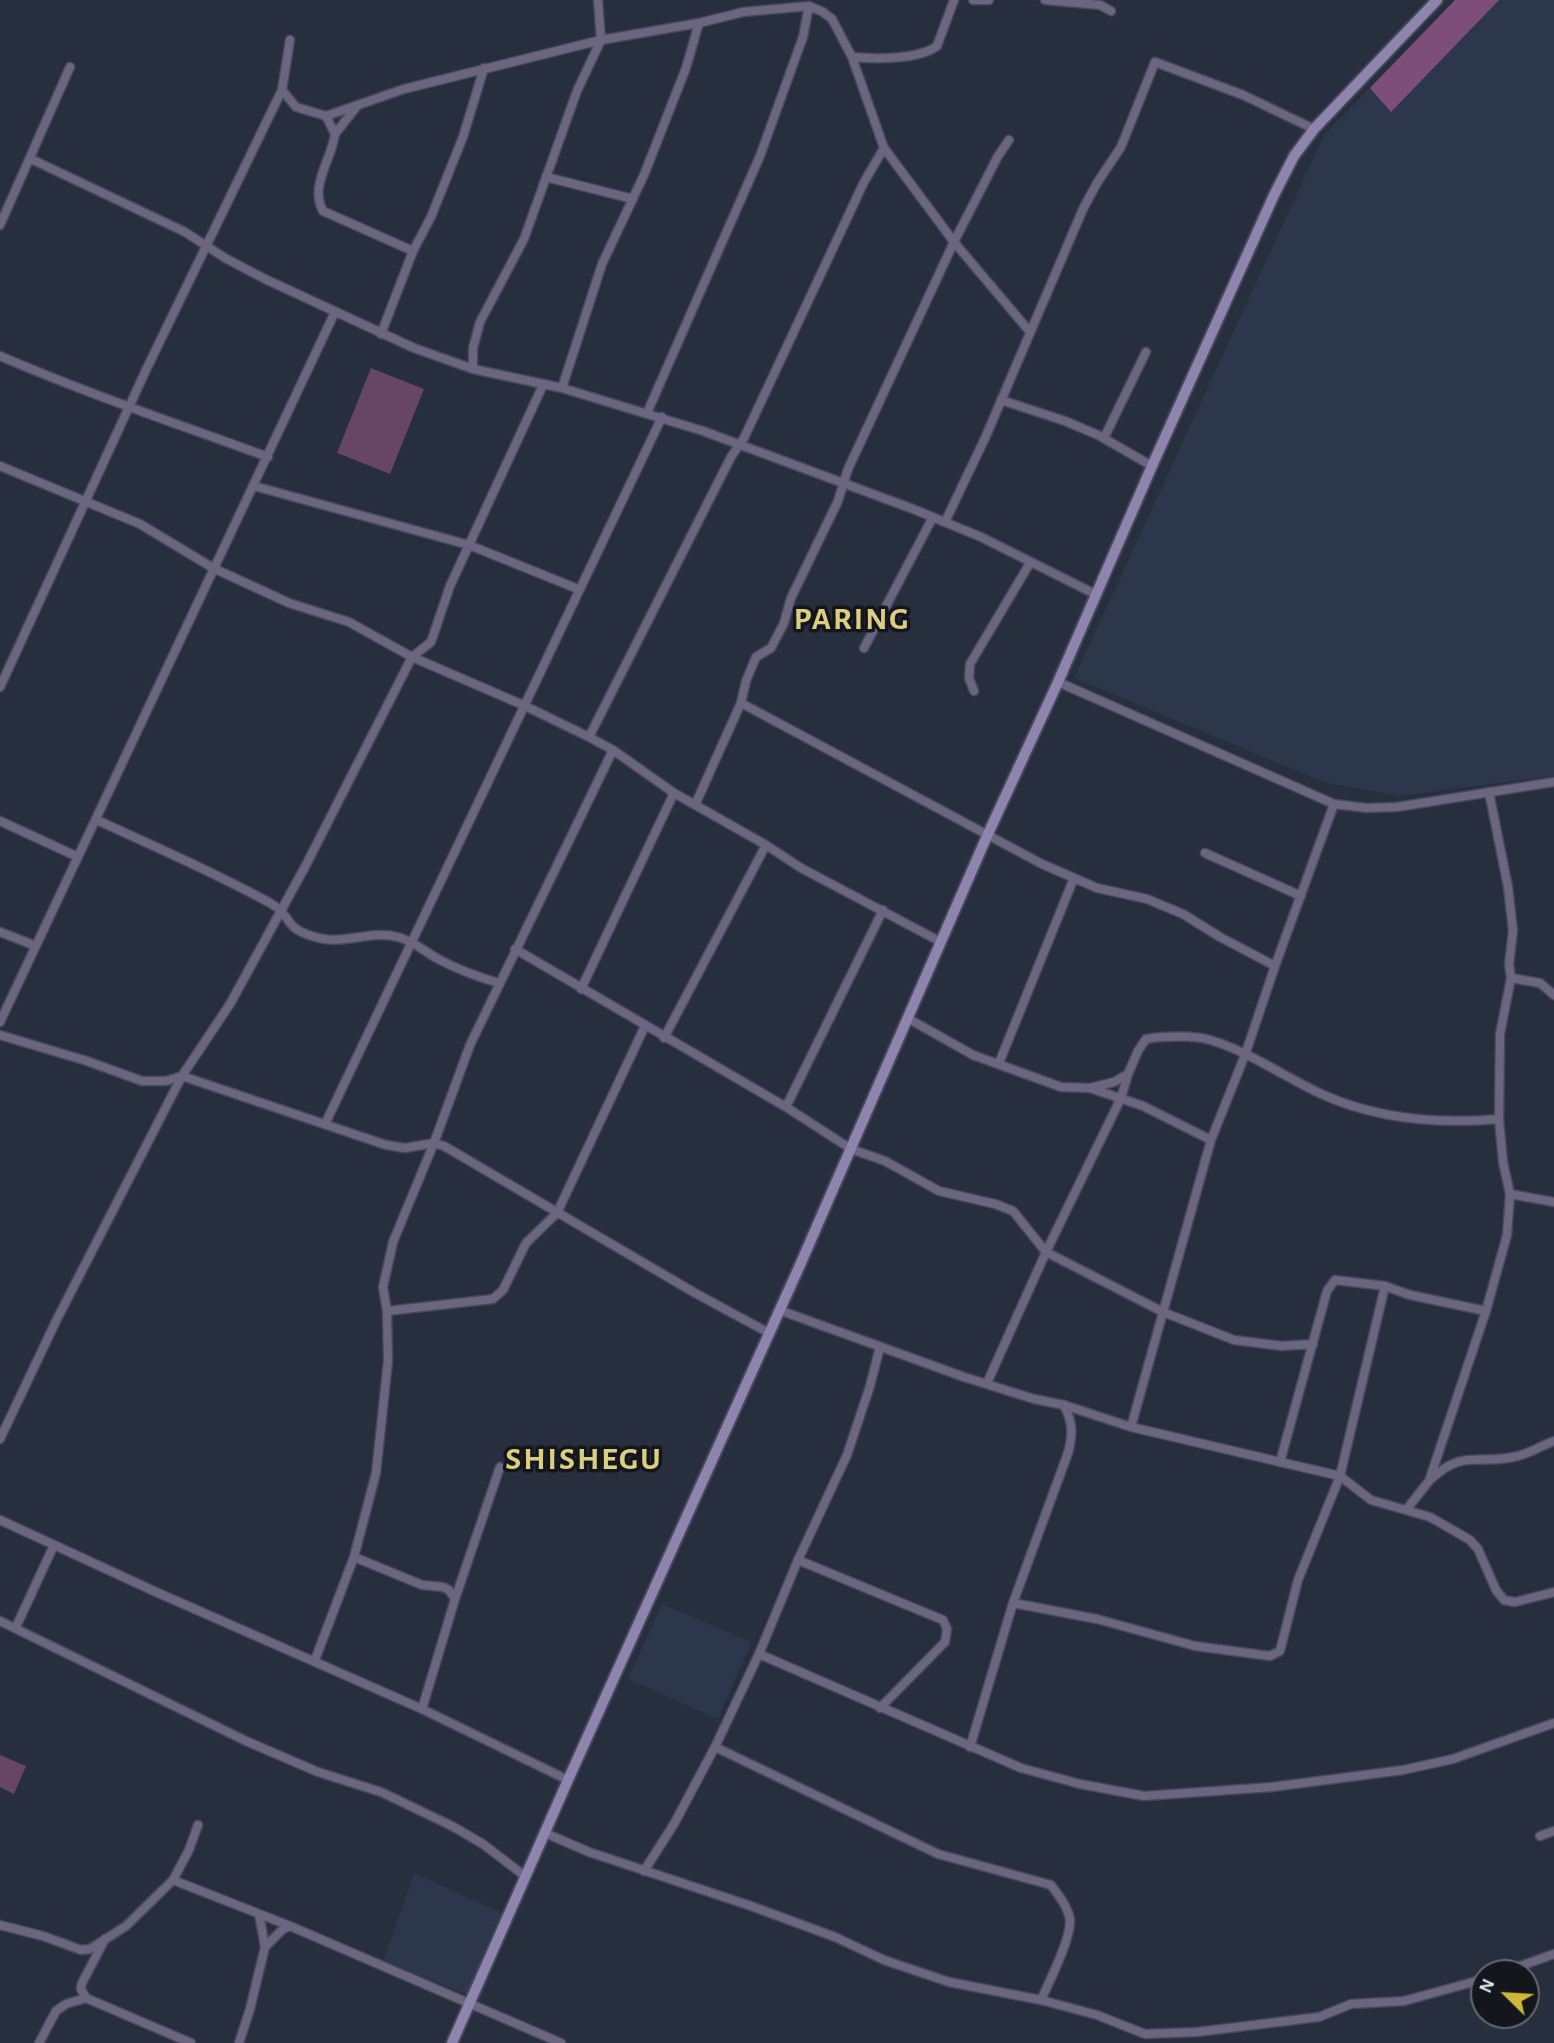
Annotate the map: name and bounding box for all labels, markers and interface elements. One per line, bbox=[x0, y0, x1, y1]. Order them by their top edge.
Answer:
district label: PARING bbox=[794, 600, 910, 638]
district label: SHISHEGU bbox=[506, 1440, 662, 1478]
north arrow bbox=[1470, 1959, 1540, 2029]
text: N bbox=[1476, 1976, 1499, 1996]

